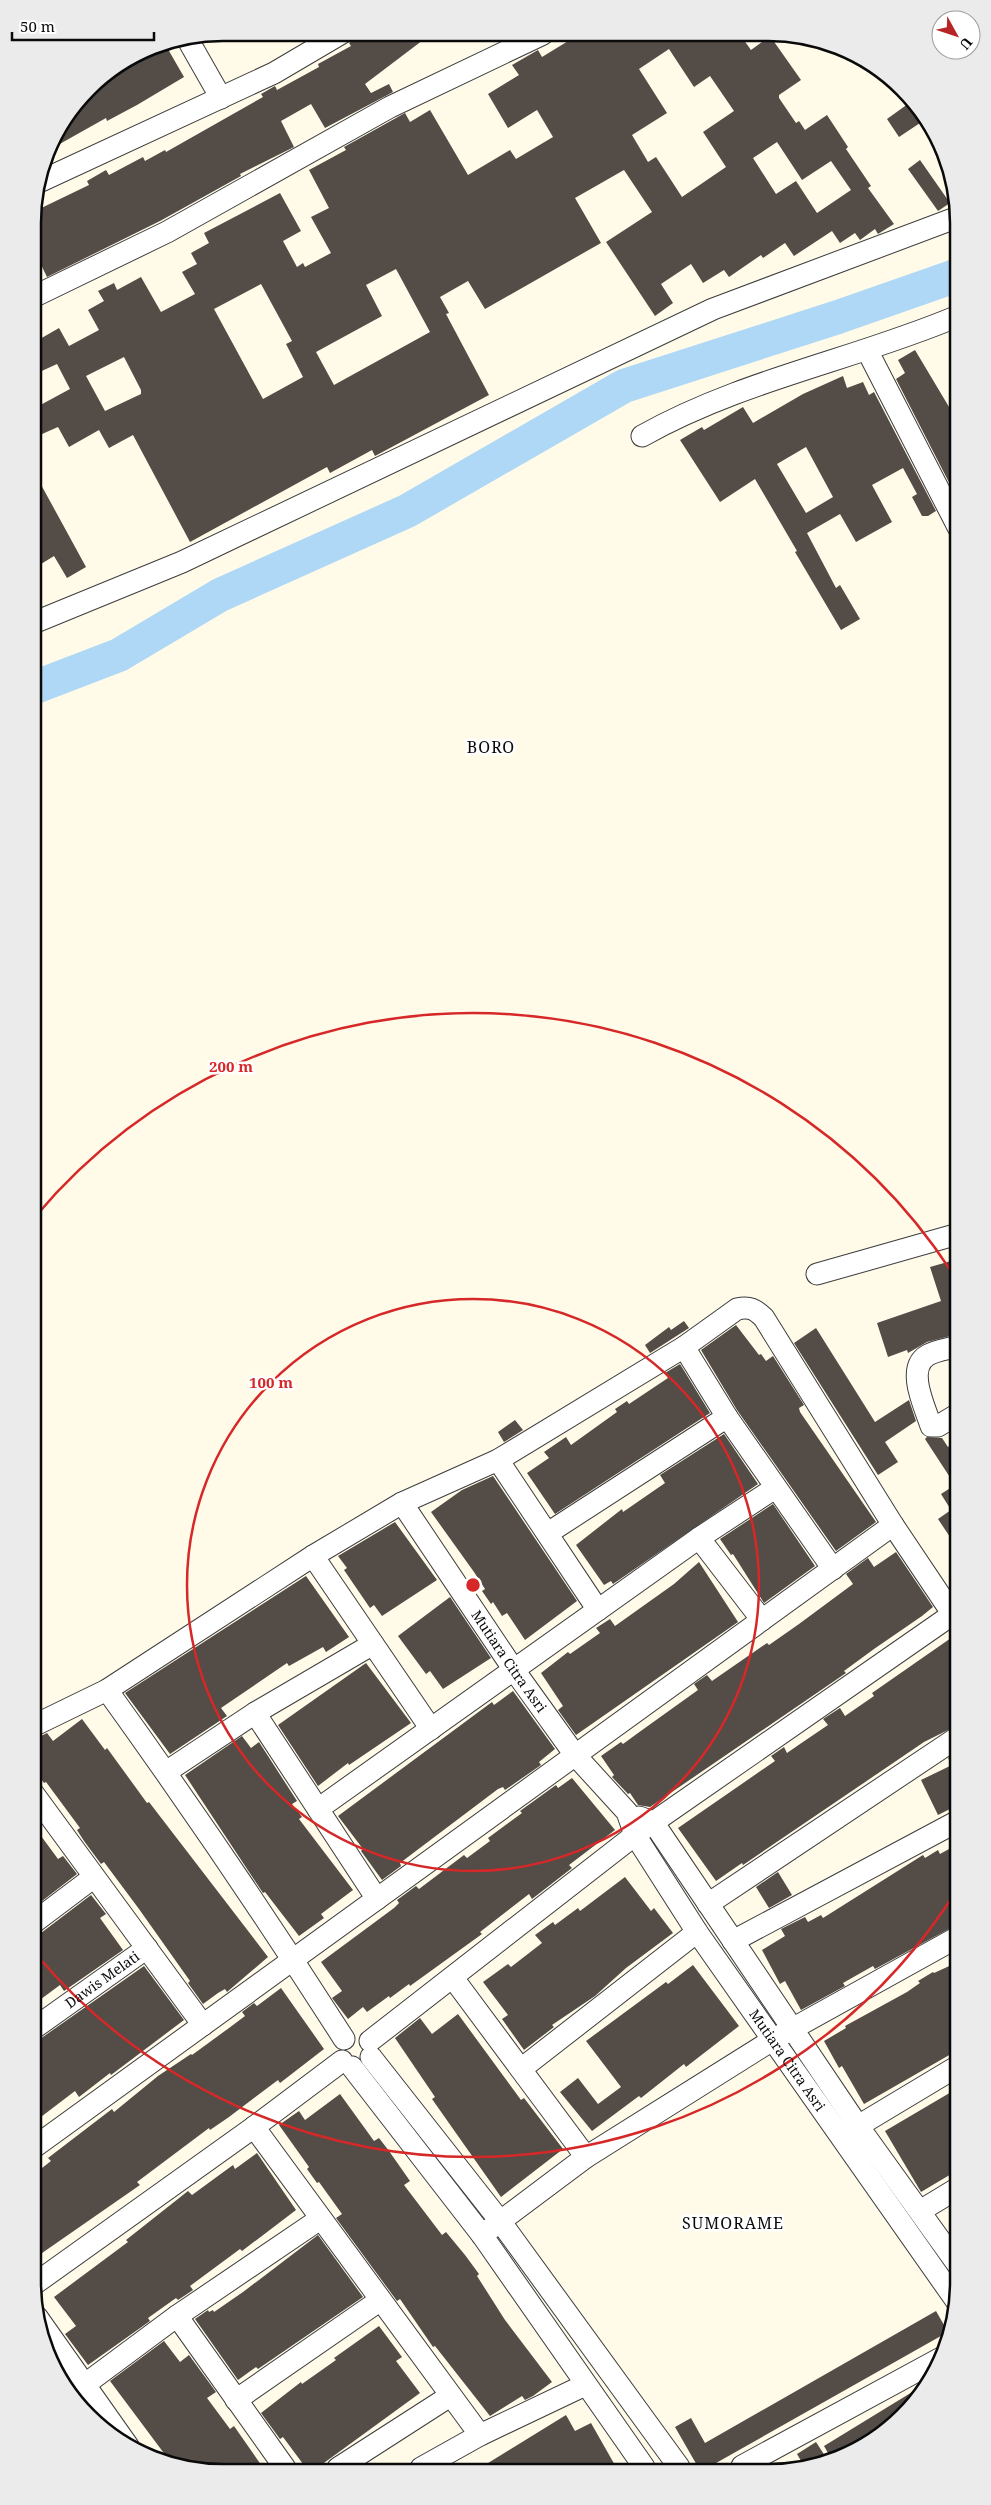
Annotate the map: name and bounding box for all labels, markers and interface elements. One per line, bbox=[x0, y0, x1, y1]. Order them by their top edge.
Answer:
scale bar bbox=[12, 10, 155, 42]
north arrow bbox=[931, 10, 981, 60]
text: 50 m bbox=[20, 16, 55, 36]
text: U bbox=[955, 34, 977, 54]
district label: BORO bbox=[467, 736, 515, 758]
text: 200 m bbox=[209, 1056, 253, 1076]
text: 100 m bbox=[249, 1372, 293, 1392]
centre of rings bbox=[464, 1576, 482, 1594]
street label: Mutiara Citra Asri bbox=[467, 1606, 552, 1716]
street label: Dawis Melati bbox=[61, 1946, 143, 2012]
street label: Mutiara Citra Asri bbox=[745, 2005, 830, 2115]
district label: SUMORAME bbox=[682, 2212, 784, 2234]

